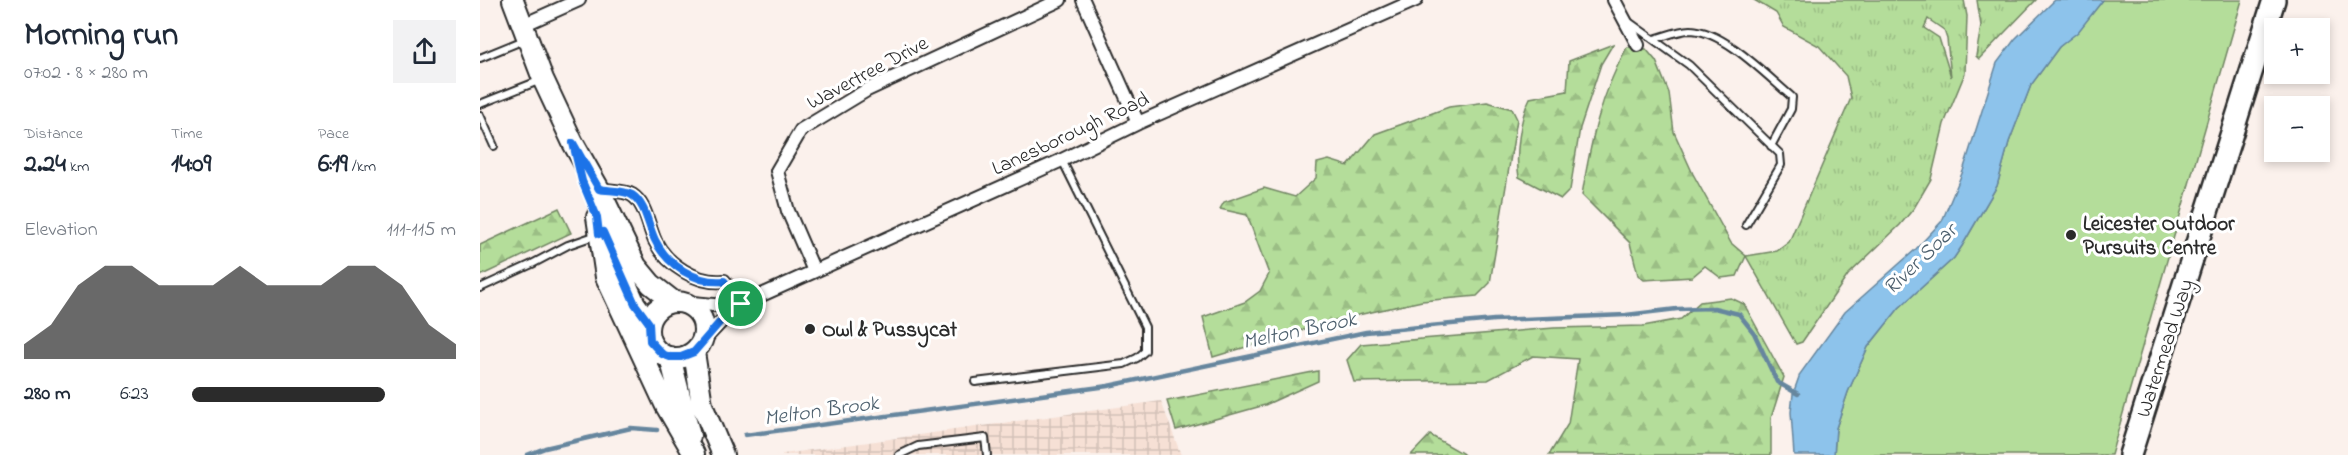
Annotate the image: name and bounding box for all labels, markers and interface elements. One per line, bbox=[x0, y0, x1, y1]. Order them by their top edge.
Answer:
text: Morning run bbox=[24, 12, 178, 60]
map controls bbox=[2264, 18, 2330, 162]
button: + bbox=[2264, 18, 2330, 84]
button: share bbox=[393, 20, 456, 83]
street label: Wavertree Drive bbox=[802, 29, 935, 118]
text: 07:02 · 8 × 280 m bbox=[24, 59, 148, 88]
street label: Lanesborough Road bbox=[987, 85, 1155, 186]
button: − bbox=[2264, 96, 2330, 162]
text: Distance bbox=[24, 122, 83, 146]
text: Time bbox=[171, 122, 203, 146]
text: Pace bbox=[318, 122, 349, 146]
text: 2.24 bbox=[24, 146, 66, 184]
text: 14:09 bbox=[171, 146, 211, 184]
text: 6:19 bbox=[318, 146, 348, 184]
text: km bbox=[66, 155, 89, 179]
text: /km bbox=[348, 155, 376, 179]
place label: Leicester Outdoor Pursuits Centre bbox=[2083, 210, 2235, 264]
water label: River Soar bbox=[1877, 215, 1967, 304]
text: Elevation bbox=[24, 216, 98, 245]
text: 111–115 m bbox=[386, 216, 456, 245]
marker: Leicester Outdoor Pursuits Centre bbox=[2064, 228, 2078, 242]
street label: Watermead Way bbox=[2129, 276, 2204, 422]
pin bbox=[715, 278, 766, 329]
icon: arrive bbox=[724, 287, 757, 320]
water label: Melton Brook bbox=[1240, 304, 1361, 360]
place label: Owl & Pussycat bbox=[822, 316, 958, 348]
marker: Owl & Pussycat bbox=[803, 322, 817, 336]
text: 280 m bbox=[24, 380, 71, 409]
text: 6:23 bbox=[120, 380, 149, 409]
water label: Melton Brook bbox=[762, 388, 882, 436]

